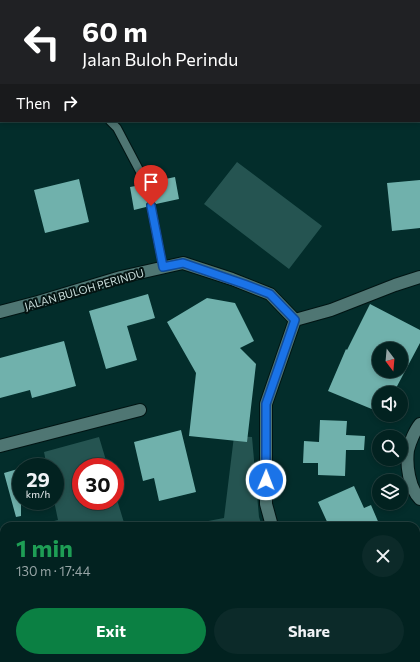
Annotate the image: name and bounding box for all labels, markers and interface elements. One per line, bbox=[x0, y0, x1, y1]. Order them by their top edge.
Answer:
text: 60 m bbox=[82, 14, 148, 48]
icon: left bbox=[16, 16, 68, 68]
text: Jalan Buloh Perindu bbox=[82, 48, 238, 70]
icon: right bbox=[59, 92, 81, 114]
text: Then bbox=[16, 94, 51, 112]
pin bbox=[134, 165, 168, 206]
icon: arrive bbox=[140, 171, 162, 193]
street label: JALAN BULOH PERINDU bbox=[23, 266, 146, 313]
north arrow bbox=[372, 342, 408, 378]
map controls bbox=[372, 342, 408, 510]
button: sound bbox=[372, 386, 408, 422]
button: search bbox=[372, 430, 408, 466]
speed limit sign: 30 bbox=[72, 458, 124, 510]
position arrow bbox=[245, 459, 287, 501]
text: 29 bbox=[26, 467, 50, 491]
button: layers bbox=[372, 474, 408, 510]
text: km/h bbox=[26, 488, 50, 500]
text: 1 min bbox=[16, 533, 73, 562]
button: close bbox=[362, 535, 404, 577]
text: 130 m · 17:44 bbox=[16, 563, 90, 579]
button: Exit bbox=[16, 608, 206, 654]
button: Share bbox=[214, 608, 404, 654]

